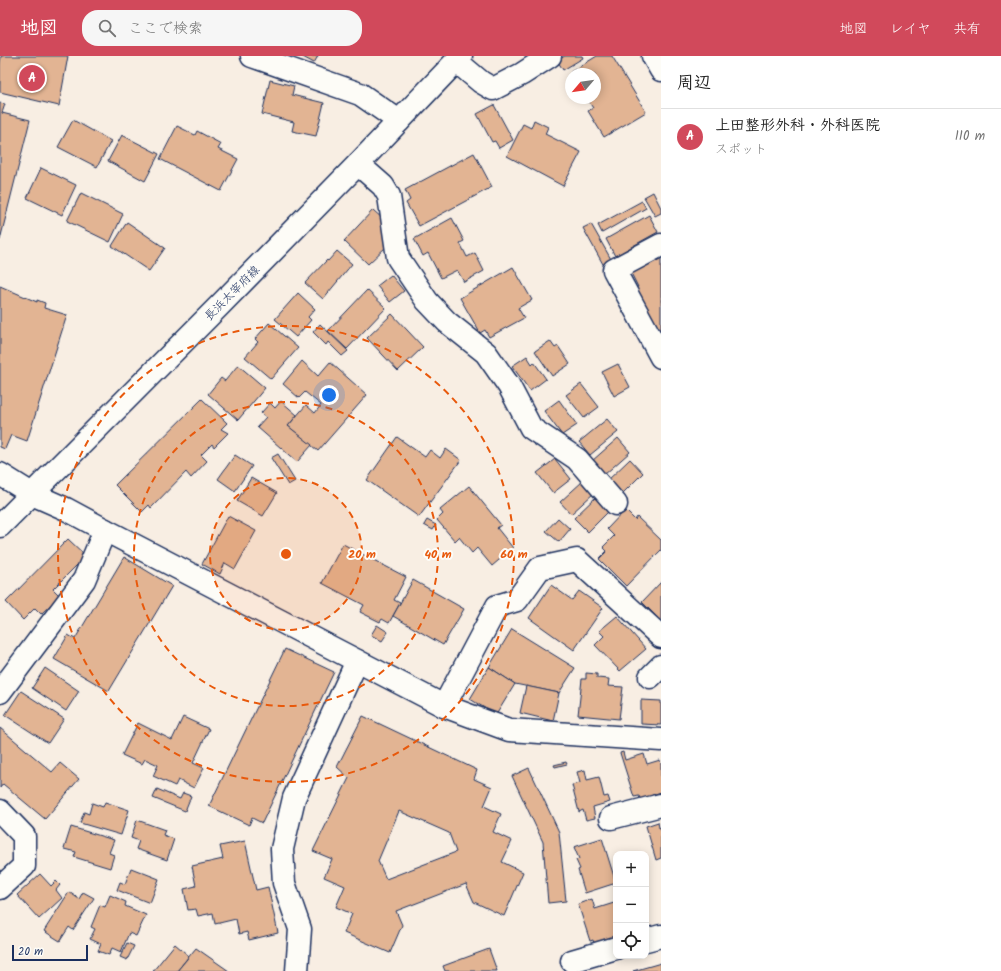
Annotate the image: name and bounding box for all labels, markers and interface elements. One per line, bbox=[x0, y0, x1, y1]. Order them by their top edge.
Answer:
search box bbox=[82, 10, 362, 46]
text: 地図 bbox=[20, 14, 58, 44]
icon: search bbox=[96, 17, 118, 39]
text: ここで検索 bbox=[128, 17, 203, 41]
text: 地図 bbox=[840, 18, 868, 40]
text: レイヤ bbox=[890, 18, 931, 40]
text: 共有 bbox=[953, 18, 981, 40]
pin: A bbox=[19, 63, 45, 93]
north arrow bbox=[565, 68, 601, 104]
text: 周辺 bbox=[677, 70, 711, 97]
text: 上田整形外科・外科医院 bbox=[715, 114, 880, 138]
text: A bbox=[686, 126, 694, 147]
text: 110 m bbox=[955, 126, 985, 147]
text: スポット bbox=[715, 139, 767, 160]
street label: 長浜太宰府線 bbox=[200, 261, 265, 326]
your location bbox=[319, 385, 339, 405]
text: 20 m bbox=[348, 545, 376, 564]
text: 40 m bbox=[424, 545, 452, 564]
text: 60 m bbox=[500, 545, 528, 564]
centre of rings bbox=[279, 547, 293, 561]
map controls bbox=[613, 851, 649, 959]
button: + bbox=[613, 851, 649, 887]
button: − bbox=[613, 887, 649, 923]
button: locate bbox=[613, 923, 649, 959]
scale bar bbox=[12, 943, 88, 962]
text: 20 m bbox=[18, 943, 43, 961]

